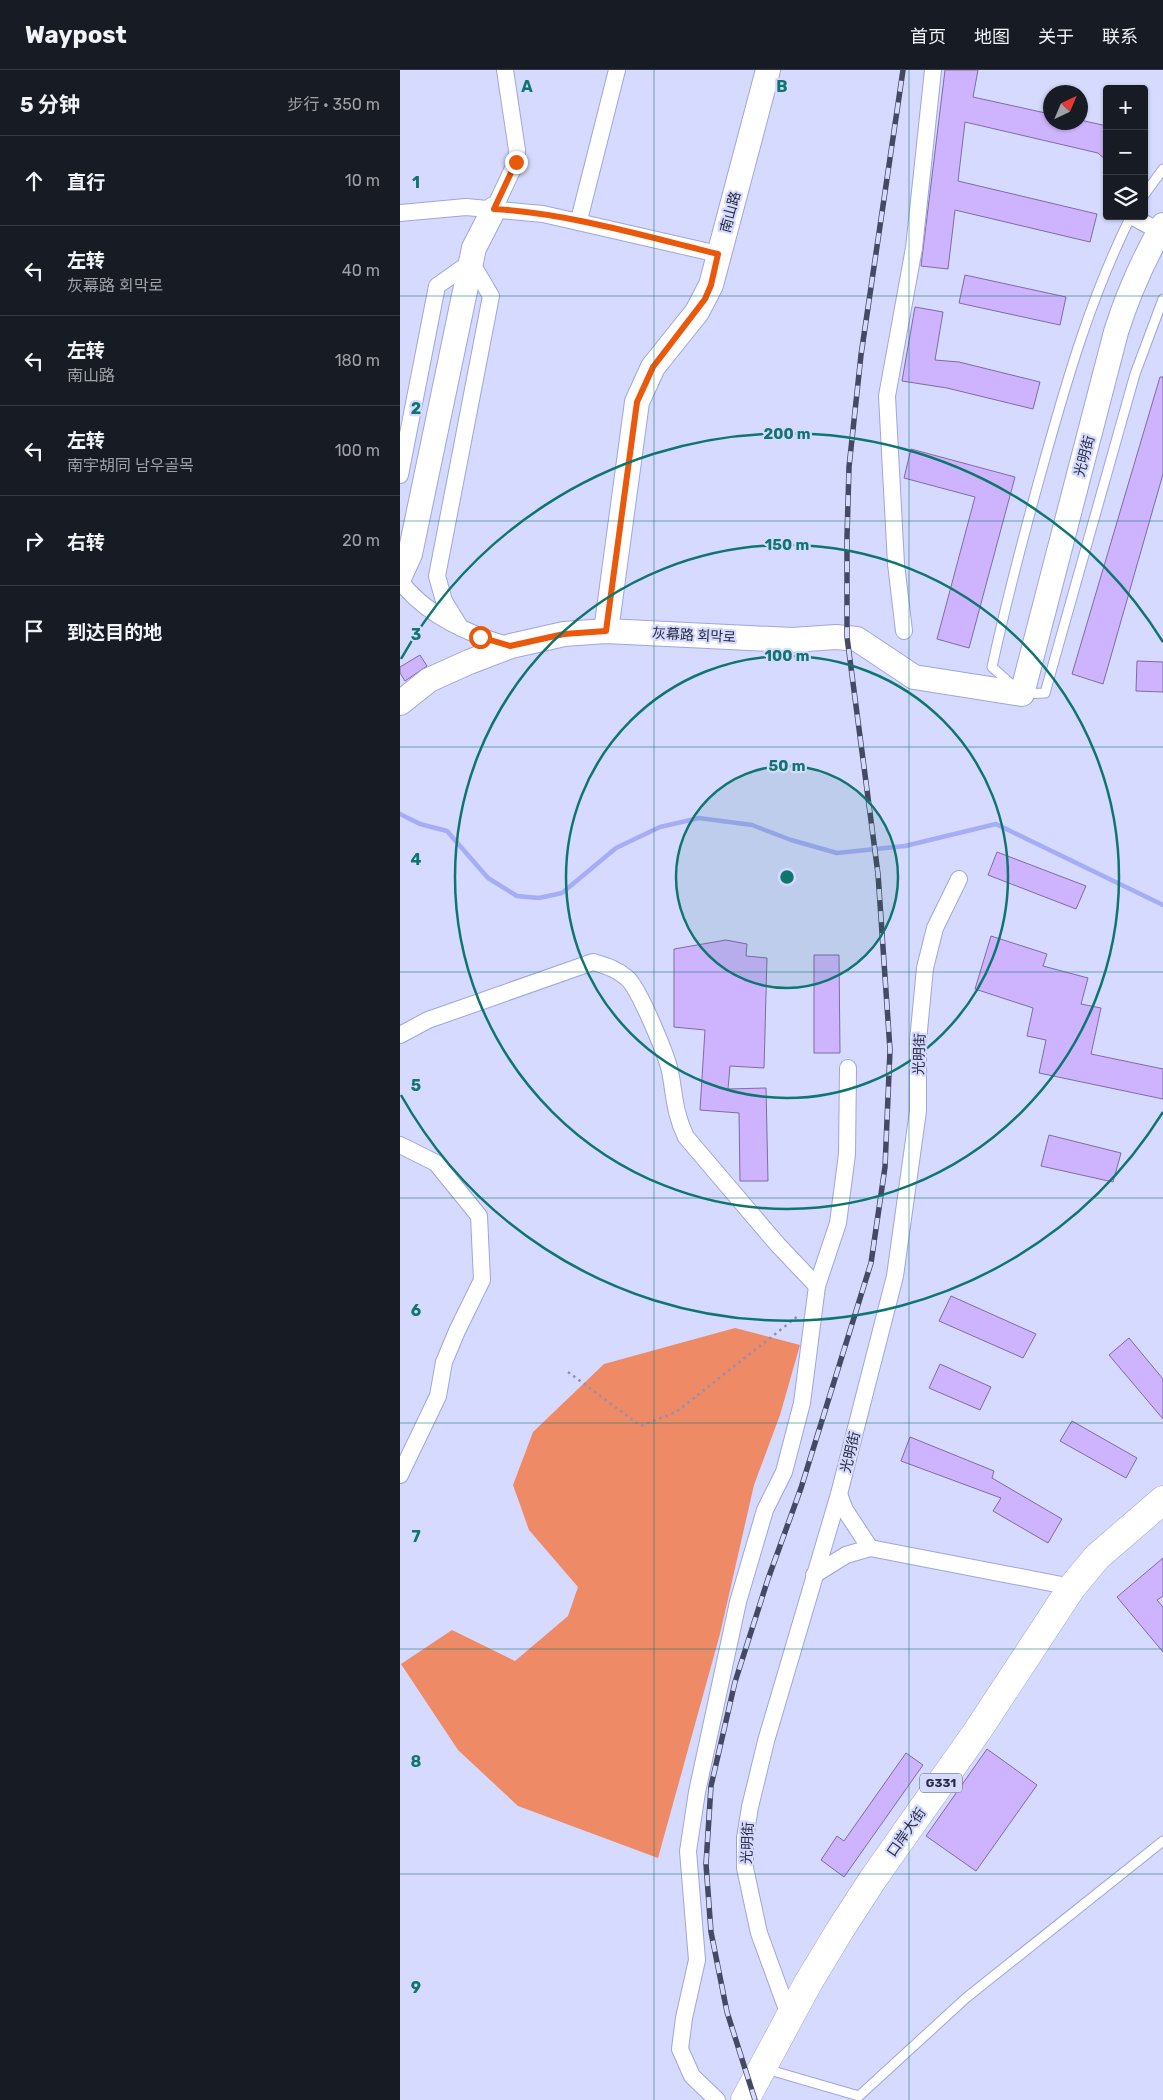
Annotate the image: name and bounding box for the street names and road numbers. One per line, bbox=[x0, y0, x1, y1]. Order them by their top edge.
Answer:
street label: 南山路 bbox=[717, 190, 744, 235]
street label: 光明街 bbox=[1071, 434, 1098, 479]
street label: 灰幕路 회막로 bbox=[652, 625, 737, 646]
street label: 光明街 bbox=[910, 1033, 929, 1075]
street label: 光明街 bbox=[837, 1430, 864, 1475]
road number: G331 bbox=[920, 1774, 962, 1792]
street label: 口岸大街 bbox=[883, 1804, 929, 1860]
street label: 光明街 bbox=[738, 1822, 757, 1864]

